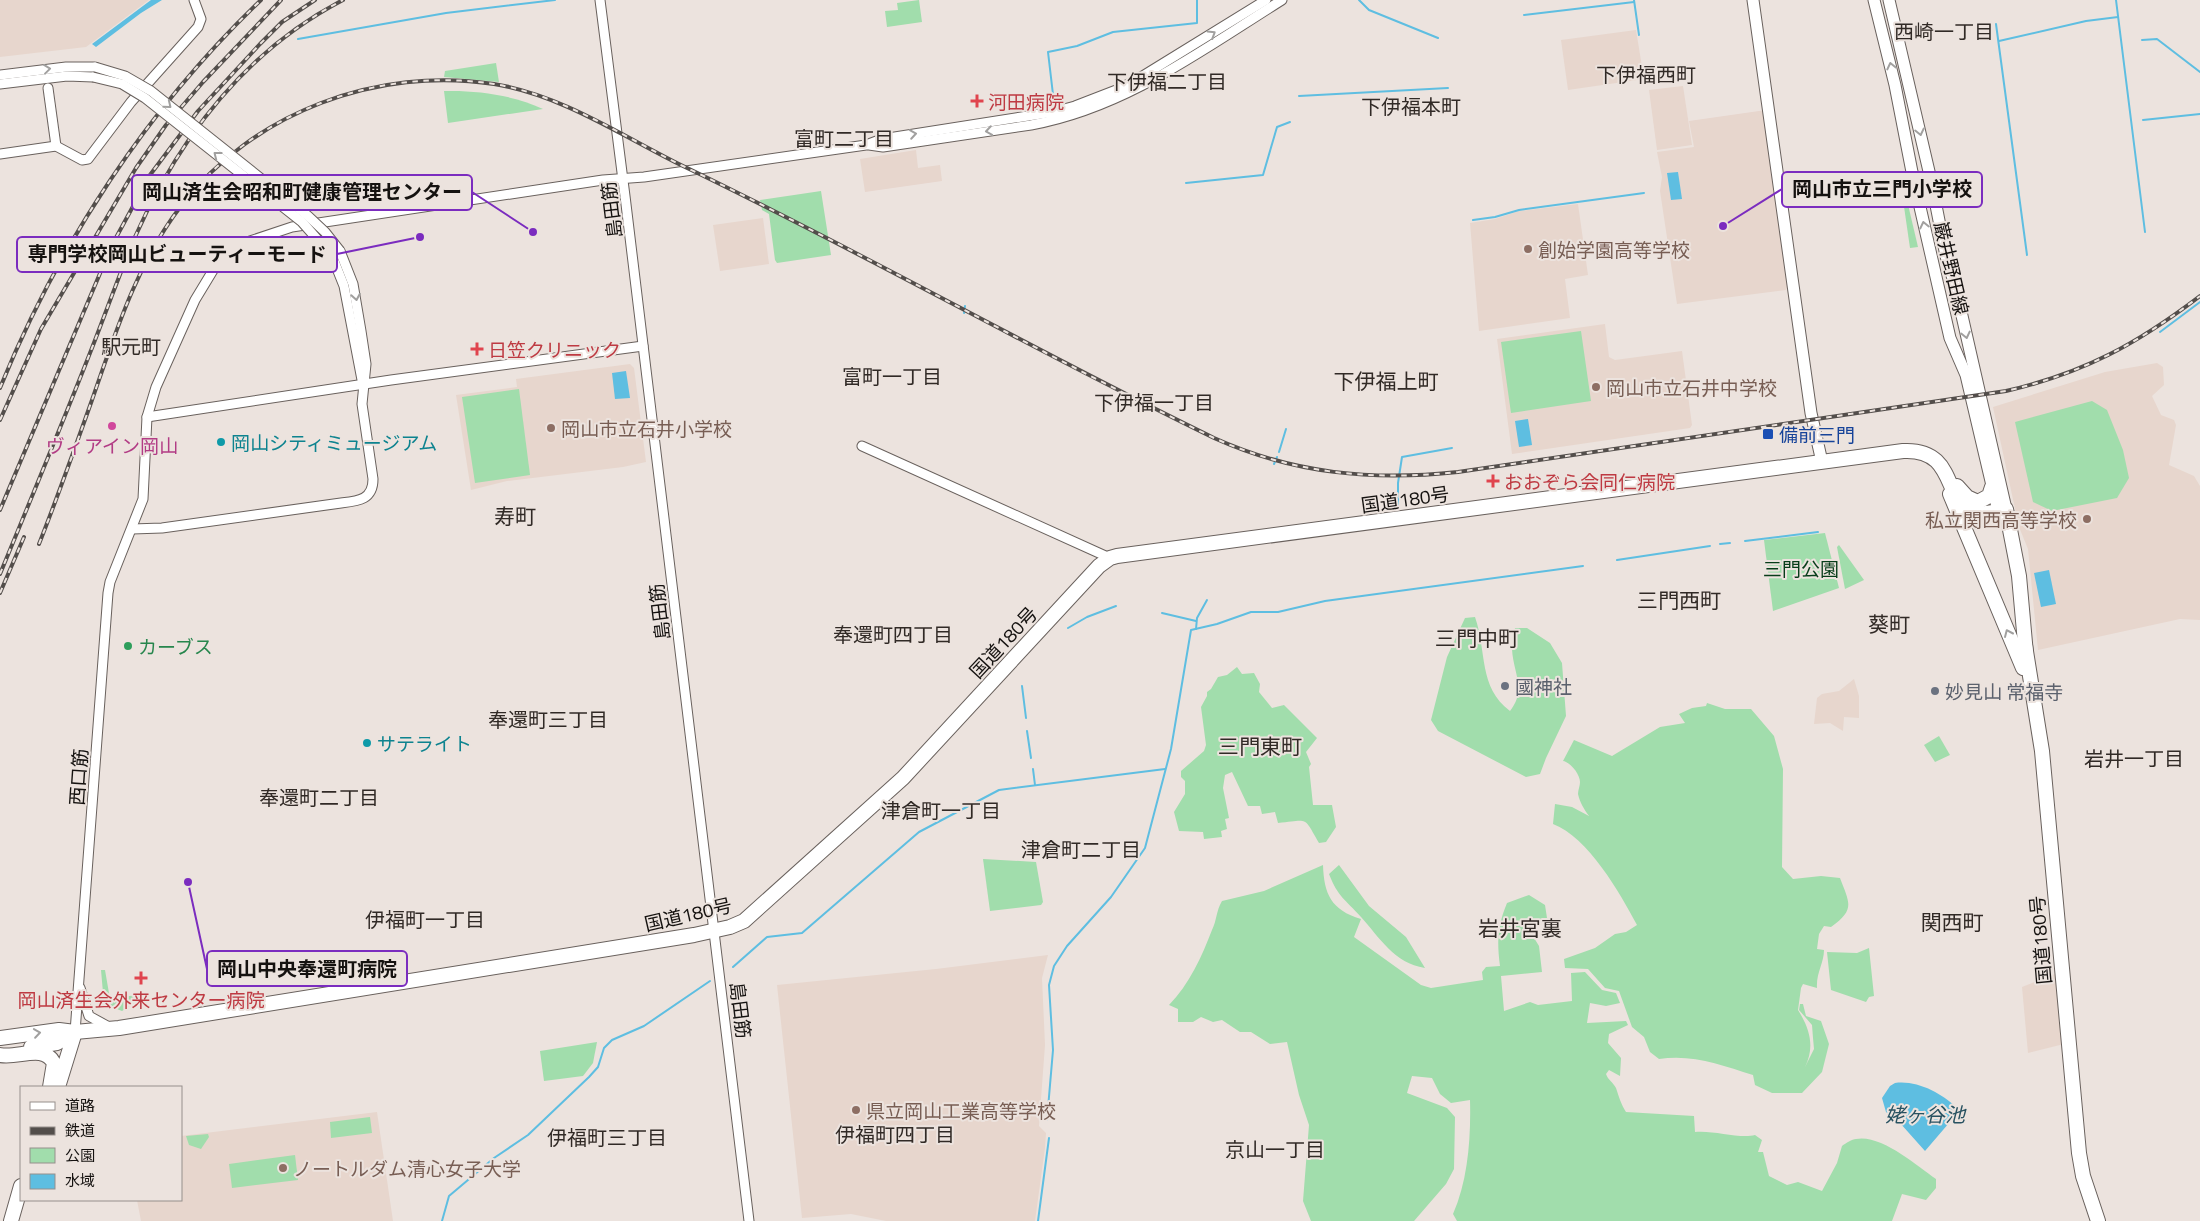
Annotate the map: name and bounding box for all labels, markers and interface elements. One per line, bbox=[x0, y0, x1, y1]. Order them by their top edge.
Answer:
district label: 西崎一丁目 bbox=[1894, 16, 1994, 47]
one-way arrow bbox=[1207, 30, 1216, 40]
district label: 下伊福西町 bbox=[1596, 59, 1696, 90]
one-way arrow bbox=[1886, 61, 1897, 70]
one-way arrow bbox=[44, 64, 52, 75]
district label: 下伊福二丁目 bbox=[1107, 66, 1227, 97]
place label: 河田病院 bbox=[988, 87, 1064, 116]
district label: 下伊福本町 bbox=[1361, 91, 1461, 122]
marker: 河田病院 bbox=[970, 94, 984, 108]
one-way arrow bbox=[162, 99, 171, 107]
district label: 富町二丁目 bbox=[794, 123, 894, 154]
one-way arrow bbox=[985, 125, 993, 136]
one-way arrow bbox=[1914, 128, 1925, 137]
one-way arrow bbox=[910, 129, 918, 140]
one-way arrow bbox=[214, 152, 223, 160]
callout: 岡山市立三門小学校 bbox=[1782, 172, 1982, 207]
text: 岡山市立三門小学校 bbox=[1792, 173, 1972, 204]
callout: 岡山済生会昭和町健康管理センター bbox=[132, 175, 472, 210]
text: 岡山済生会昭和町健康管理センター bbox=[142, 176, 462, 207]
street label: 島田筋 bbox=[593, 180, 629, 240]
street label: 巌井野田線 bbox=[1927, 218, 1977, 318]
one-way arrow bbox=[1919, 220, 1930, 229]
place label: 創始学園高等学校 bbox=[1538, 235, 1690, 264]
callout: 専門学校岡山ビューティーモード bbox=[17, 237, 337, 272]
text: 専門学校岡山ビューティーモード bbox=[28, 238, 326, 269]
marker: 創始学園高等学校 bbox=[1522, 243, 1534, 255]
one-way arrow bbox=[350, 293, 360, 301]
one-way arrow bbox=[1960, 330, 1971, 339]
district label: 駅元町 bbox=[101, 331, 161, 362]
place label: 日笠クリニック bbox=[488, 335, 621, 364]
marker: 日笠クリニック bbox=[470, 342, 484, 356]
district label: 富町一丁目 bbox=[842, 361, 942, 392]
district label: 下伊福上町 bbox=[1334, 365, 1439, 397]
place label: 岡山市立石井中学校 bbox=[1606, 373, 1777, 402]
marker: 岡山市立石井中学校 bbox=[1590, 381, 1602, 393]
district label: 下伊福一丁目 bbox=[1094, 387, 1214, 418]
place label: 岡山市立石井小学校 bbox=[561, 414, 732, 443]
marker: ヴィアイン岡山 bbox=[106, 420, 118, 432]
place label: 備前三門 bbox=[1779, 420, 1855, 449]
marker: 岡山市立石井小学校 bbox=[545, 422, 557, 434]
marker: 備前三門 bbox=[1761, 427, 1775, 441]
place label: 岡山シティミュージアム bbox=[231, 428, 437, 457]
place label: ヴィアイン岡山 bbox=[46, 431, 178, 460]
marker: 岡山シティミュージアム bbox=[215, 436, 227, 448]
place label: おおぞら会同仁病院 bbox=[1504, 467, 1675, 496]
marker: おおぞら会同仁病院 bbox=[1486, 474, 1500, 488]
street label: 国道180号 bbox=[1359, 478, 1451, 520]
district label: 寿町 bbox=[494, 500, 536, 532]
place label: 私立関西高等学校 bbox=[1925, 505, 2077, 534]
marker: 私立関西高等学校 bbox=[2081, 513, 2093, 525]
park label: 三門公園 bbox=[1763, 554, 1839, 583]
street label: 島田筋 bbox=[641, 582, 677, 642]
district label: 三門西町 bbox=[1637, 584, 1721, 616]
street label: 国道180号 bbox=[962, 600, 1044, 684]
district label: 葵町 bbox=[1868, 608, 1910, 640]
district label: 奉還町四丁目 bbox=[833, 619, 953, 650]
district label: 三門中町 bbox=[1435, 622, 1519, 654]
one-way arrow bbox=[2003, 629, 2014, 638]
place label: カーブス bbox=[138, 632, 213, 661]
marker: カーブス bbox=[122, 640, 134, 652]
place label: 國神社 bbox=[1515, 672, 1572, 701]
place label: 妙見山 常福寺 bbox=[1945, 677, 2063, 706]
marker: 國神社 bbox=[1499, 680, 1511, 692]
marker: 妙見山 常福寺 bbox=[1929, 685, 1941, 697]
district label: 奉還町三丁目 bbox=[488, 704, 608, 735]
place label: サテライト bbox=[377, 729, 472, 758]
district label: 三門東町 bbox=[1218, 730, 1302, 762]
marker: サテライト bbox=[361, 737, 373, 749]
district label: 岩井一丁目 bbox=[2084, 743, 2184, 774]
street label: 西口筋 bbox=[62, 748, 94, 806]
district label: 奉還町二丁目 bbox=[259, 782, 379, 813]
district label: 津倉町一丁目 bbox=[881, 795, 1001, 826]
district label: 津倉町二丁目 bbox=[1021, 834, 1141, 865]
street label: 国道180号 bbox=[641, 890, 735, 938]
street label: 国道180号 bbox=[2022, 894, 2058, 986]
district label: 伊福町一丁目 bbox=[365, 904, 485, 935]
district label: 関西町 bbox=[1921, 906, 1984, 938]
district label: 岩井宮裏 bbox=[1478, 912, 1562, 944]
callout: 岡山中央奉還町病院 bbox=[207, 951, 407, 986]
text: 岡山中央奉還町病院 bbox=[217, 953, 397, 984]
marker: 岡山済生会外来センター病院 bbox=[134, 971, 148, 985]
street label: 島田筋 bbox=[723, 980, 759, 1040]
place label: 岡山済生会外来センター病院 bbox=[17, 985, 265, 1014]
one-way arrow bbox=[34, 1028, 42, 1039]
legend bbox=[20, 1086, 182, 1201]
text: 道路 bbox=[65, 1094, 95, 1117]
place label: 県立岡山工業高等学校 bbox=[866, 1096, 1056, 1125]
water label: 姥ヶ谷池 bbox=[1885, 1099, 1967, 1130]
marker: 県立岡山工業高等学校 bbox=[850, 1104, 862, 1116]
text: 鉄道 bbox=[65, 1119, 95, 1142]
district label: 伊福町四丁目 bbox=[835, 1119, 955, 1150]
district label: 伊福町三丁目 bbox=[547, 1122, 667, 1153]
district label: 京山一丁目 bbox=[1225, 1134, 1325, 1165]
text: 公園 bbox=[65, 1144, 95, 1167]
place label: ノートルダム清心女子大学 bbox=[293, 1154, 521, 1183]
marker: ノートルダム清心女子大学 bbox=[277, 1162, 289, 1174]
text: 水域 bbox=[65, 1169, 95, 1192]

